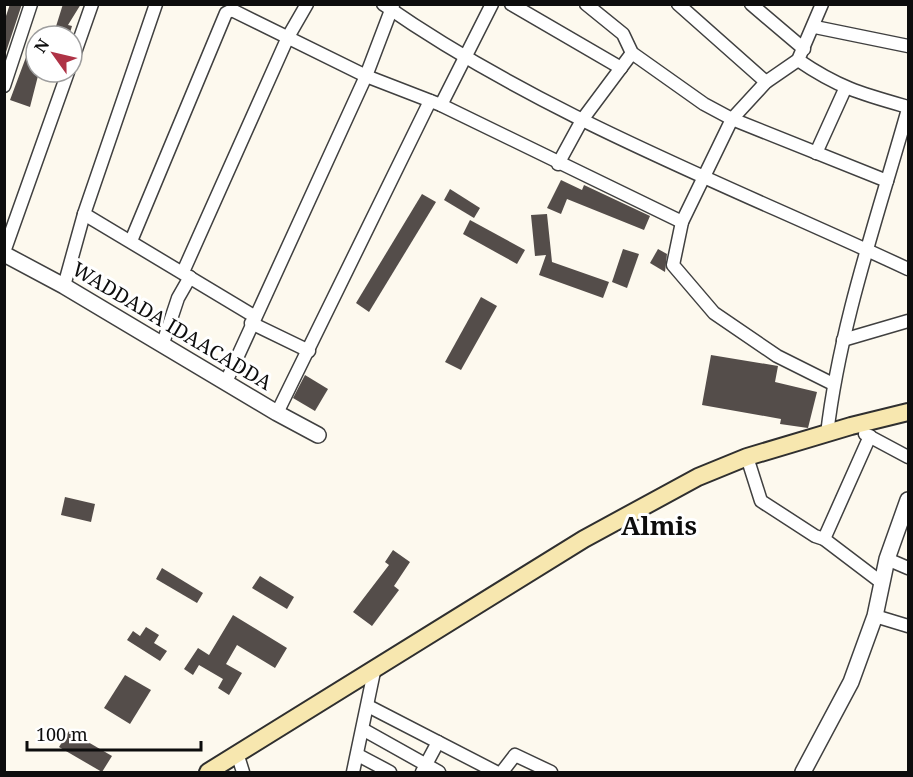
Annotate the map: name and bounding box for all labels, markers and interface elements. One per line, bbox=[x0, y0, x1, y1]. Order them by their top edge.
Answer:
north arrow bbox=[24, 24, 84, 84]
text: N bbox=[29, 34, 54, 57]
street label: WADDADA IDAACADDA bbox=[67, 255, 278, 396]
district label: Almis bbox=[621, 507, 697, 543]
scale bar bbox=[27, 714, 201, 752]
text: 100 m bbox=[36, 722, 88, 746]

